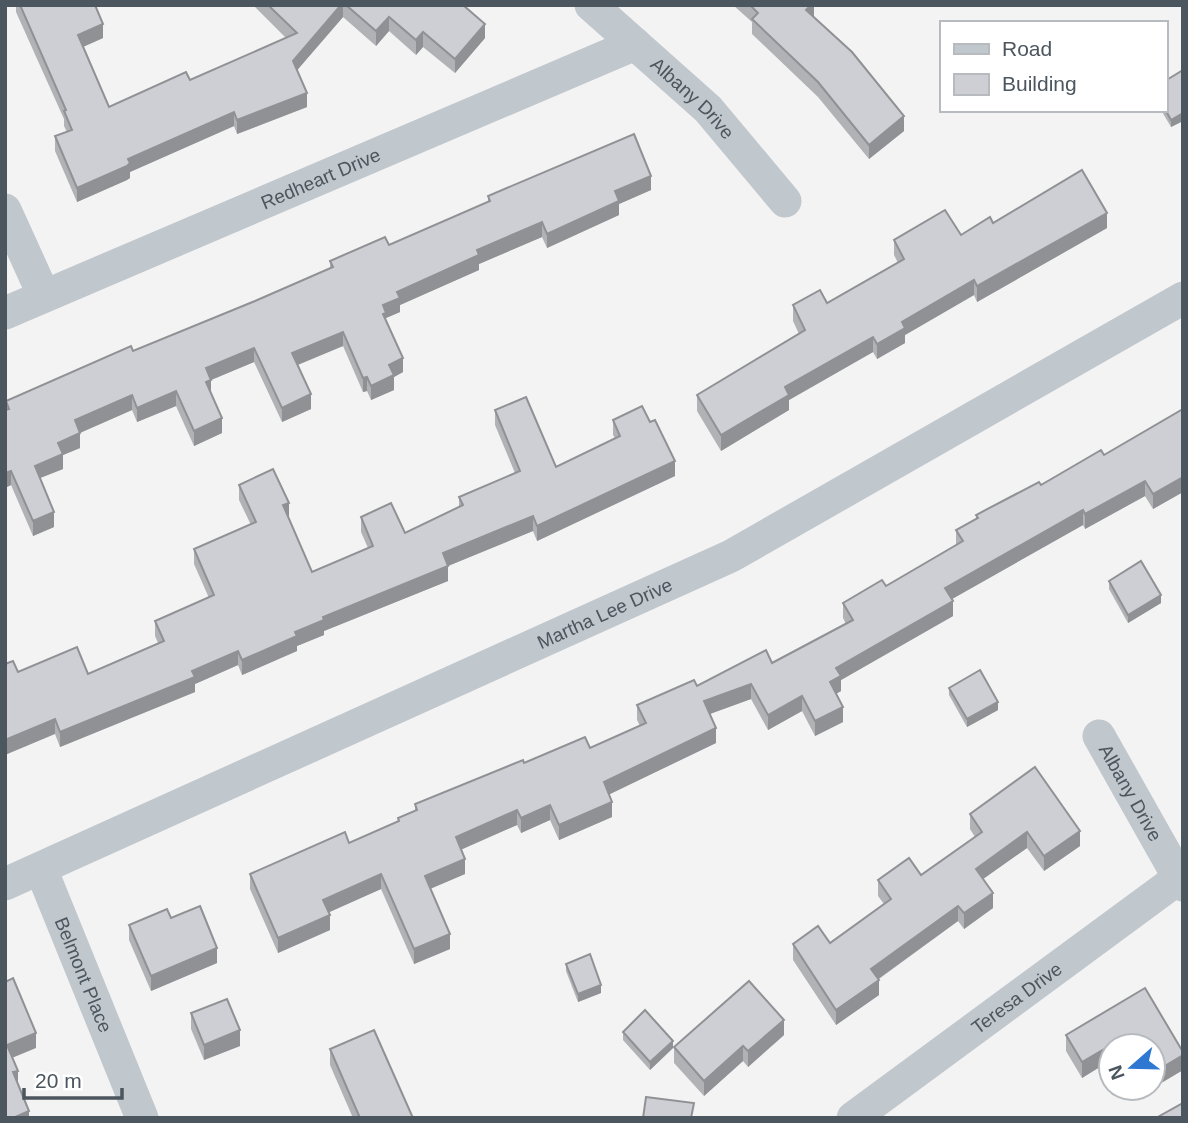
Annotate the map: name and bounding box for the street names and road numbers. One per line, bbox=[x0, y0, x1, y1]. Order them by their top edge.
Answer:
street label: Albany Drive bbox=[647, 53, 739, 143]
street label: Redheart Drive bbox=[258, 144, 383, 213]
street label: Martha Lee Drive bbox=[534, 573, 675, 653]
street label: Albany Drive bbox=[1095, 741, 1167, 845]
street label: Belmont Place bbox=[51, 914, 117, 1035]
street label: Teresa Drive bbox=[967, 958, 1066, 1038]

